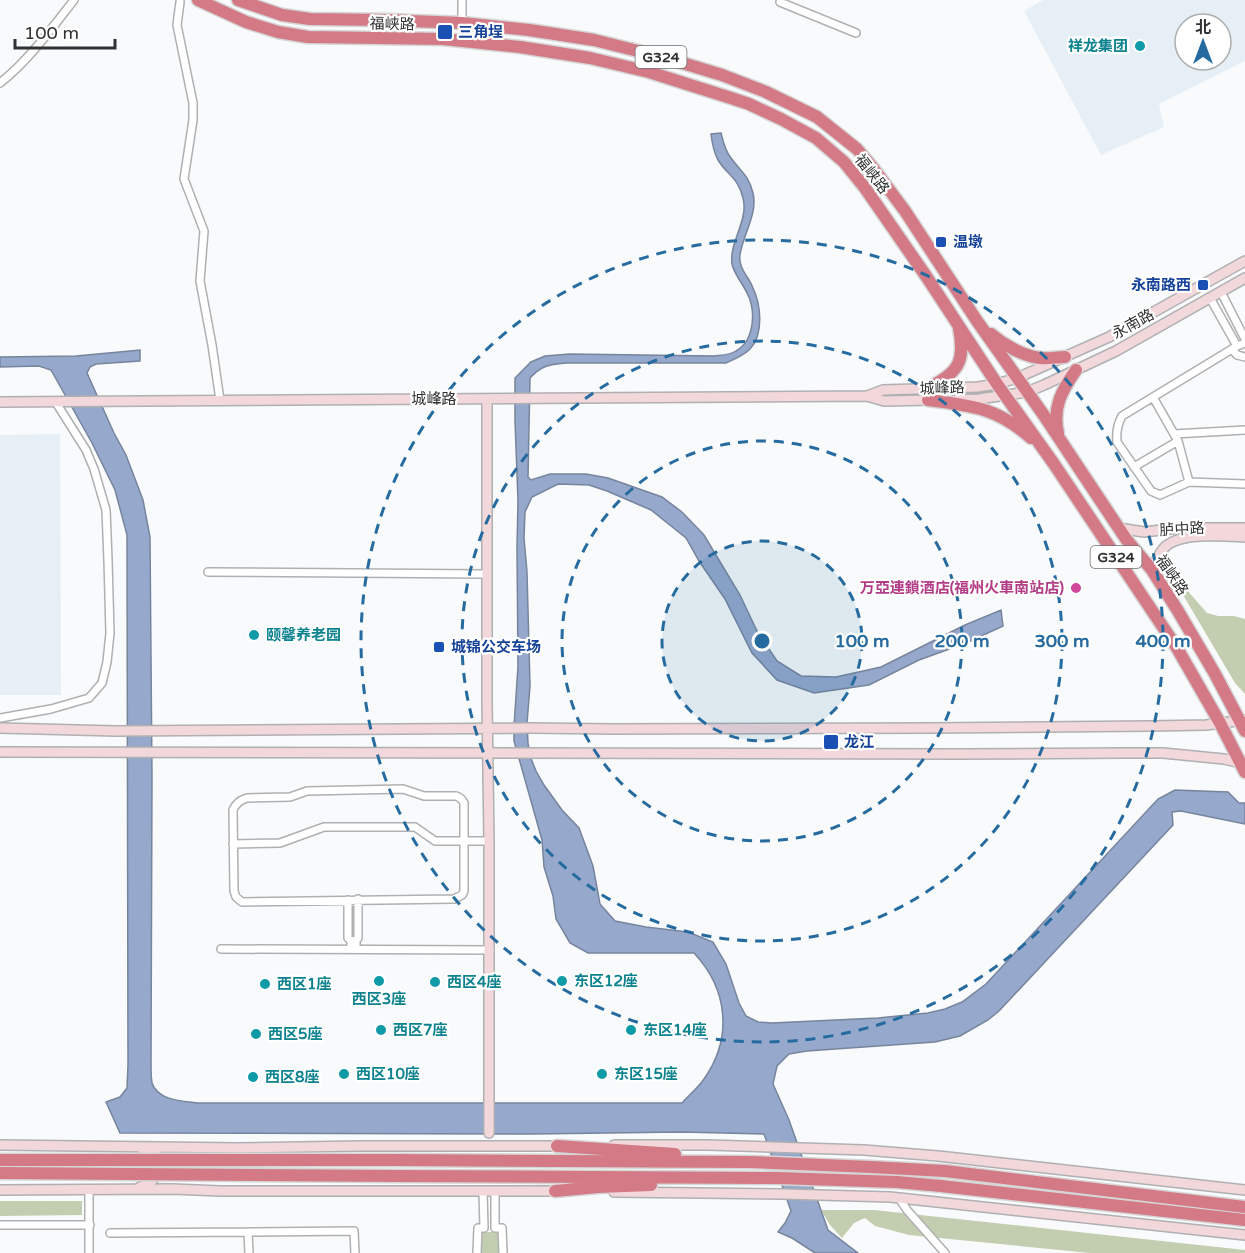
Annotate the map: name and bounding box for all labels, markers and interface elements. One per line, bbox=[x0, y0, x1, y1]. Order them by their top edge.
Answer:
scale bar bbox=[15, 12, 116, 50]
north arrow bbox=[1173, 12, 1233, 72]
street label: 福峡路 bbox=[369, 15, 415, 33]
text: 北 bbox=[1195, 18, 1211, 38]
text: 100 m bbox=[24, 22, 79, 44]
marker: 三角埕 bbox=[436, 23, 454, 41]
place label: 三角埕 bbox=[458, 23, 503, 41]
place label: 祥龙集团 bbox=[1068, 37, 1128, 55]
marker: 祥龙集团 bbox=[1133, 39, 1147, 53]
road number: G324 bbox=[636, 46, 686, 68]
street label: 福峡路 bbox=[851, 151, 893, 197]
place label: 温墩 bbox=[953, 233, 983, 251]
marker: 温墩 bbox=[934, 235, 948, 249]
place label: 永南路西 bbox=[1131, 276, 1191, 294]
marker: 永南路西 bbox=[1196, 278, 1210, 292]
street label: 永南路 bbox=[1109, 305, 1157, 343]
street label: 城峰路 bbox=[919, 378, 965, 398]
street label: 城峰路 bbox=[411, 390, 457, 408]
street label: 胪中路 bbox=[1159, 519, 1205, 539]
road number: G324 bbox=[1090, 546, 1142, 568]
street label: 福峡路 bbox=[1152, 551, 1192, 599]
place label: 万亞連鎖酒店(福州火車南站店) bbox=[860, 579, 1064, 597]
marker: 万亞連鎖酒店(福州火車南站店) bbox=[1069, 581, 1083, 595]
place label: 颐馨养老园 bbox=[266, 626, 341, 644]
marker: 颐馨养老园 bbox=[247, 628, 261, 642]
text: 100 m bbox=[834, 630, 890, 652]
text: 200 m bbox=[934, 630, 990, 652]
text: 300 m bbox=[1034, 630, 1090, 652]
text: 400 m bbox=[1135, 630, 1191, 652]
centre of rings bbox=[752, 631, 772, 651]
place label: 城锦公交车场 bbox=[451, 638, 541, 656]
marker: 城锦公交车场 bbox=[432, 640, 446, 654]
marker: 龙江 bbox=[822, 733, 840, 751]
place label: 龙江 bbox=[844, 733, 874, 751]
place label: 东区12座 bbox=[574, 972, 638, 990]
place label: 西区4座 bbox=[447, 973, 501, 991]
marker: 西区3座 bbox=[372, 974, 386, 988]
marker: 东区12座 bbox=[555, 974, 569, 988]
place label: 西区1座 bbox=[277, 975, 331, 993]
marker: 西区4座 bbox=[428, 975, 442, 989]
marker: 西区1座 bbox=[258, 977, 272, 991]
place label: 西区3座 bbox=[352, 990, 406, 1008]
place label: 西区7座 bbox=[393, 1021, 447, 1039]
place label: 东区14座 bbox=[643, 1021, 707, 1039]
marker: 西区7座 bbox=[374, 1023, 388, 1037]
marker: 东区14座 bbox=[624, 1023, 638, 1037]
place label: 西区5座 bbox=[268, 1025, 322, 1043]
marker: 西区5座 bbox=[249, 1027, 263, 1041]
place label: 西区10座 bbox=[356, 1065, 420, 1083]
place label: 东区15座 bbox=[614, 1065, 678, 1083]
marker: 西区10座 bbox=[337, 1067, 351, 1081]
marker: 东区15座 bbox=[595, 1067, 609, 1081]
place label: 西区8座 bbox=[265, 1068, 319, 1086]
marker: 西区8座 bbox=[246, 1070, 260, 1084]

